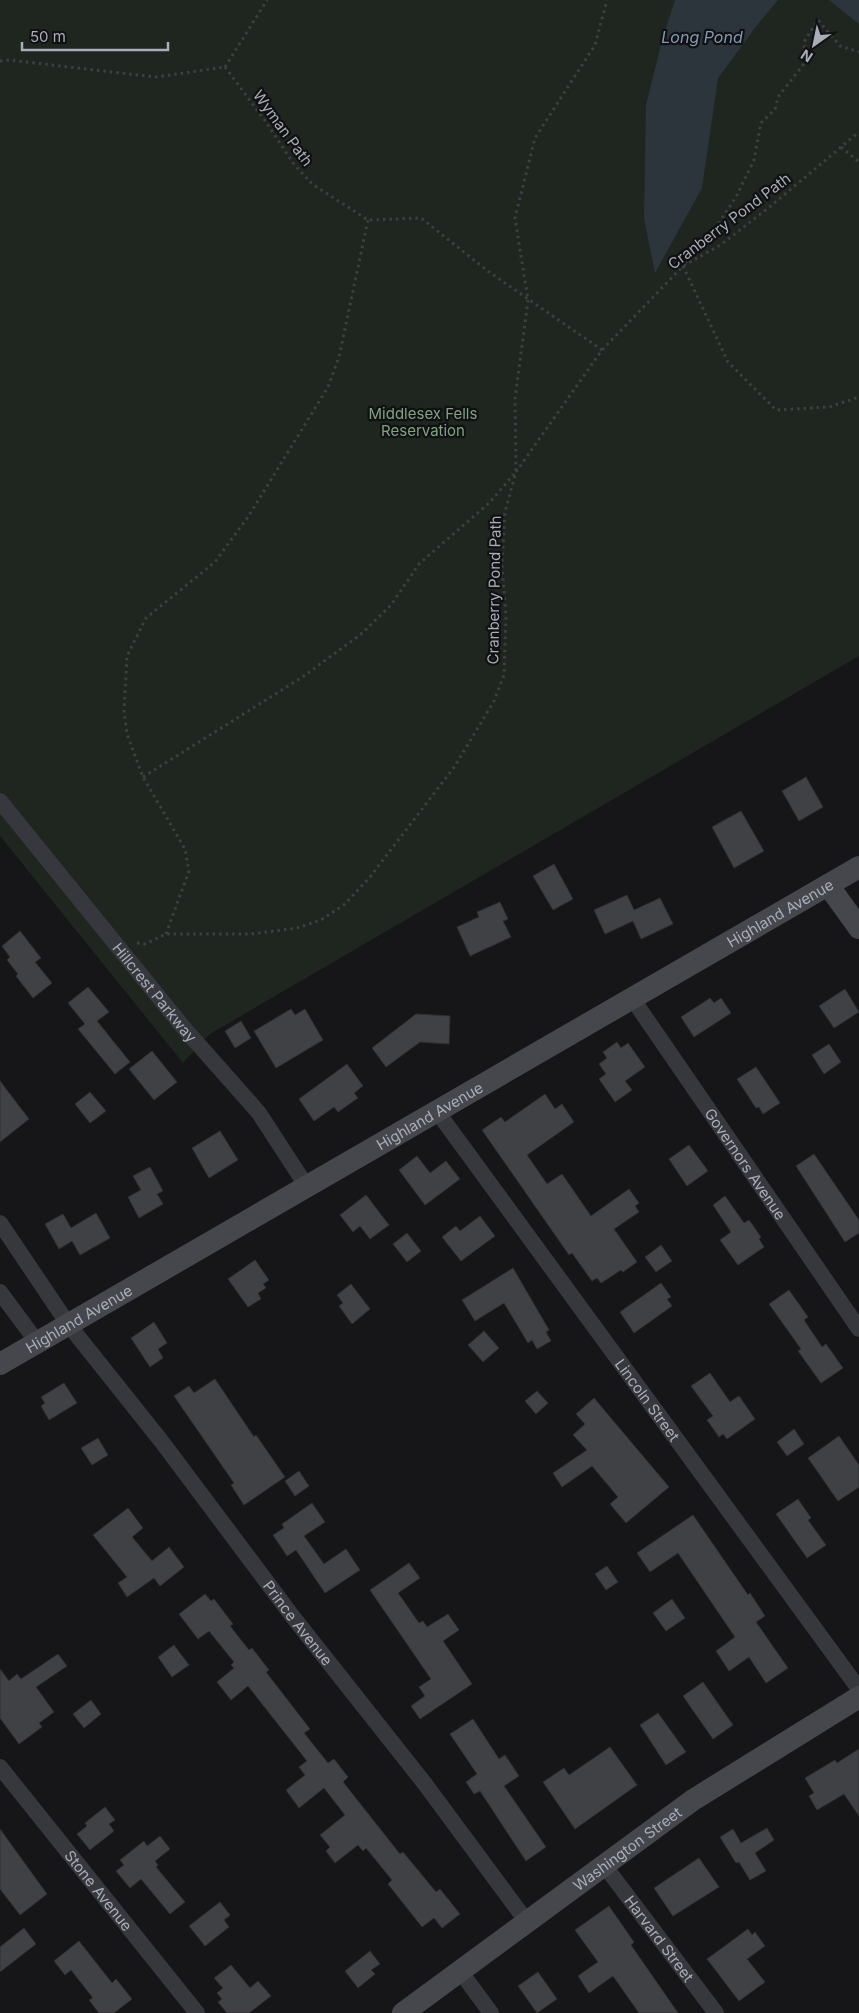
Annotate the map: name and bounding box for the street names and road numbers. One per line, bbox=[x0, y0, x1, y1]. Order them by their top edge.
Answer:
street label: Wyman Path bbox=[249, 86, 317, 170]
street label: Cranberry Pond Path bbox=[664, 169, 794, 273]
street label: Cranberry Pond Path bbox=[483, 515, 505, 665]
street label: Highland Avenue bbox=[723, 875, 837, 951]
street label: Hillcrest Parkway bbox=[109, 938, 202, 1046]
street label: Highland Avenue bbox=[373, 1077, 486, 1154]
street label: Governors Avenue bbox=[701, 1104, 791, 1223]
street label: Highland Avenue bbox=[22, 1280, 135, 1357]
street label: Lincoln Street bbox=[611, 1355, 684, 1445]
street label: Prince Avenue bbox=[259, 1577, 337, 1669]
street label: Washington Street bbox=[569, 1802, 685, 1895]
street label: Stone Avenue bbox=[61, 1846, 137, 1935]
street label: Harvard Street bbox=[621, 1891, 698, 1985]

